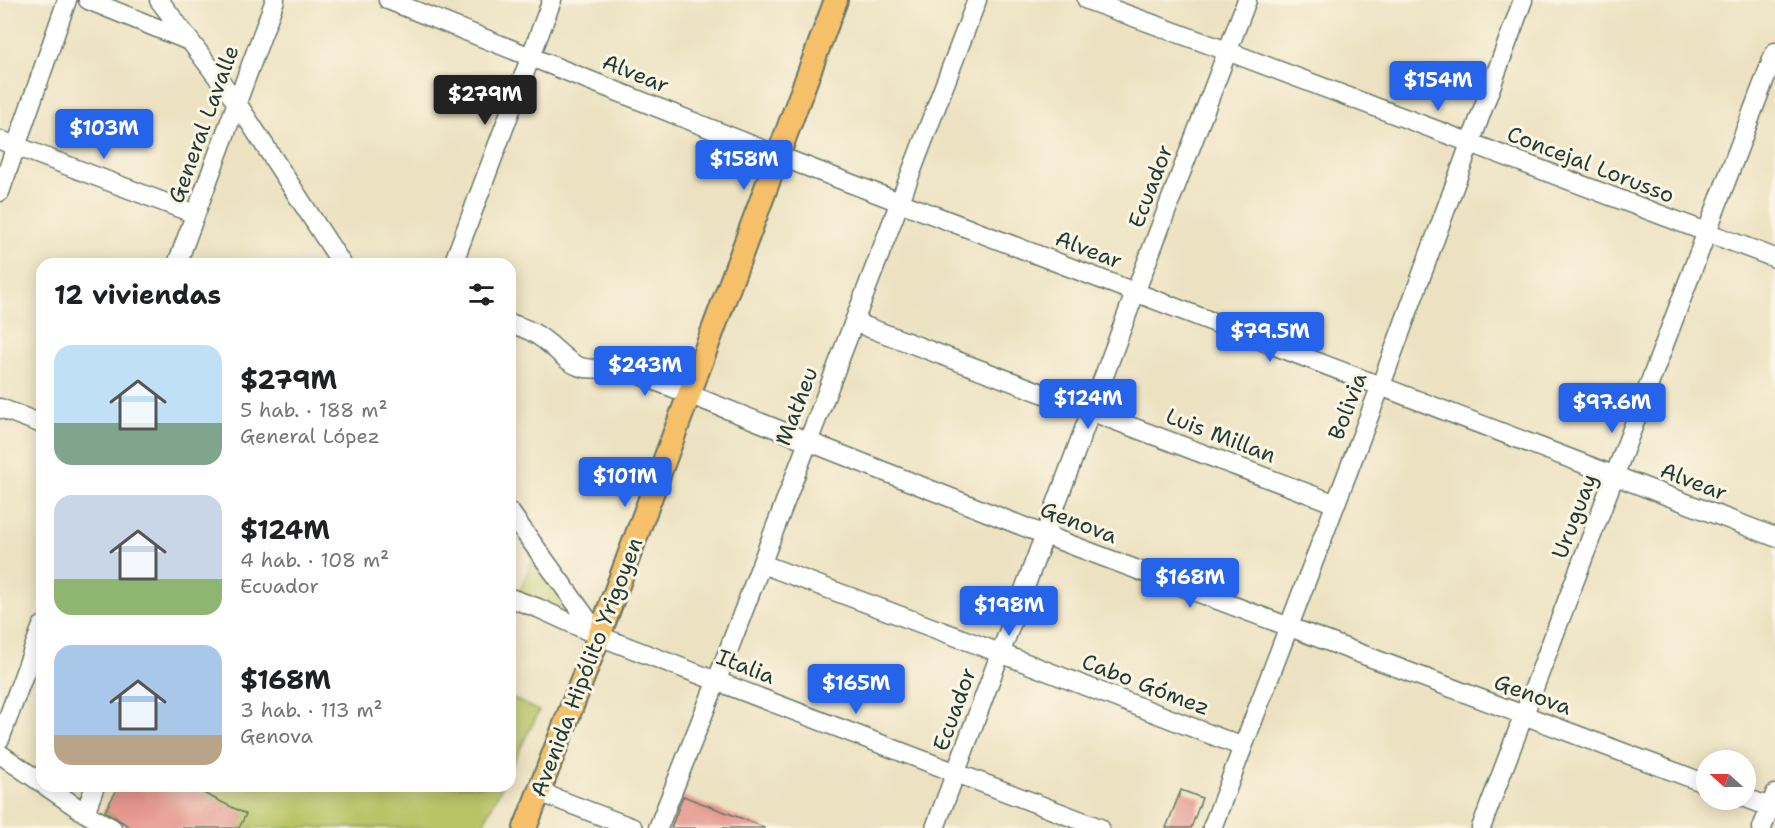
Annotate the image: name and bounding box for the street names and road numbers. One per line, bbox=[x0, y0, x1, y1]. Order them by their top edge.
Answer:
street label: General Lavalle bbox=[161, 41, 245, 207]
street label: Alvear bbox=[598, 47, 674, 100]
street label: Concejal Lorusso bbox=[1503, 119, 1679, 210]
street label: Ecuador bbox=[1121, 140, 1180, 232]
street label: Alvear bbox=[1051, 223, 1127, 275]
street label: Matheu bbox=[768, 363, 825, 450]
street label: Bolivia bbox=[1321, 368, 1374, 444]
street label: Luis Millan bbox=[1162, 401, 1280, 470]
street label: Alvear bbox=[1656, 455, 1732, 507]
street label: Uruguay bbox=[1545, 470, 1604, 563]
street label: Genova bbox=[1036, 495, 1122, 551]
street label: Avenida Hipólito Yrigoyen bbox=[524, 533, 649, 801]
street label: Italia bbox=[712, 642, 780, 691]
street label: Cabo Gómez bbox=[1078, 647, 1214, 722]
street label: Ecuador bbox=[926, 663, 983, 755]
street label: Genova bbox=[1490, 667, 1576, 722]

